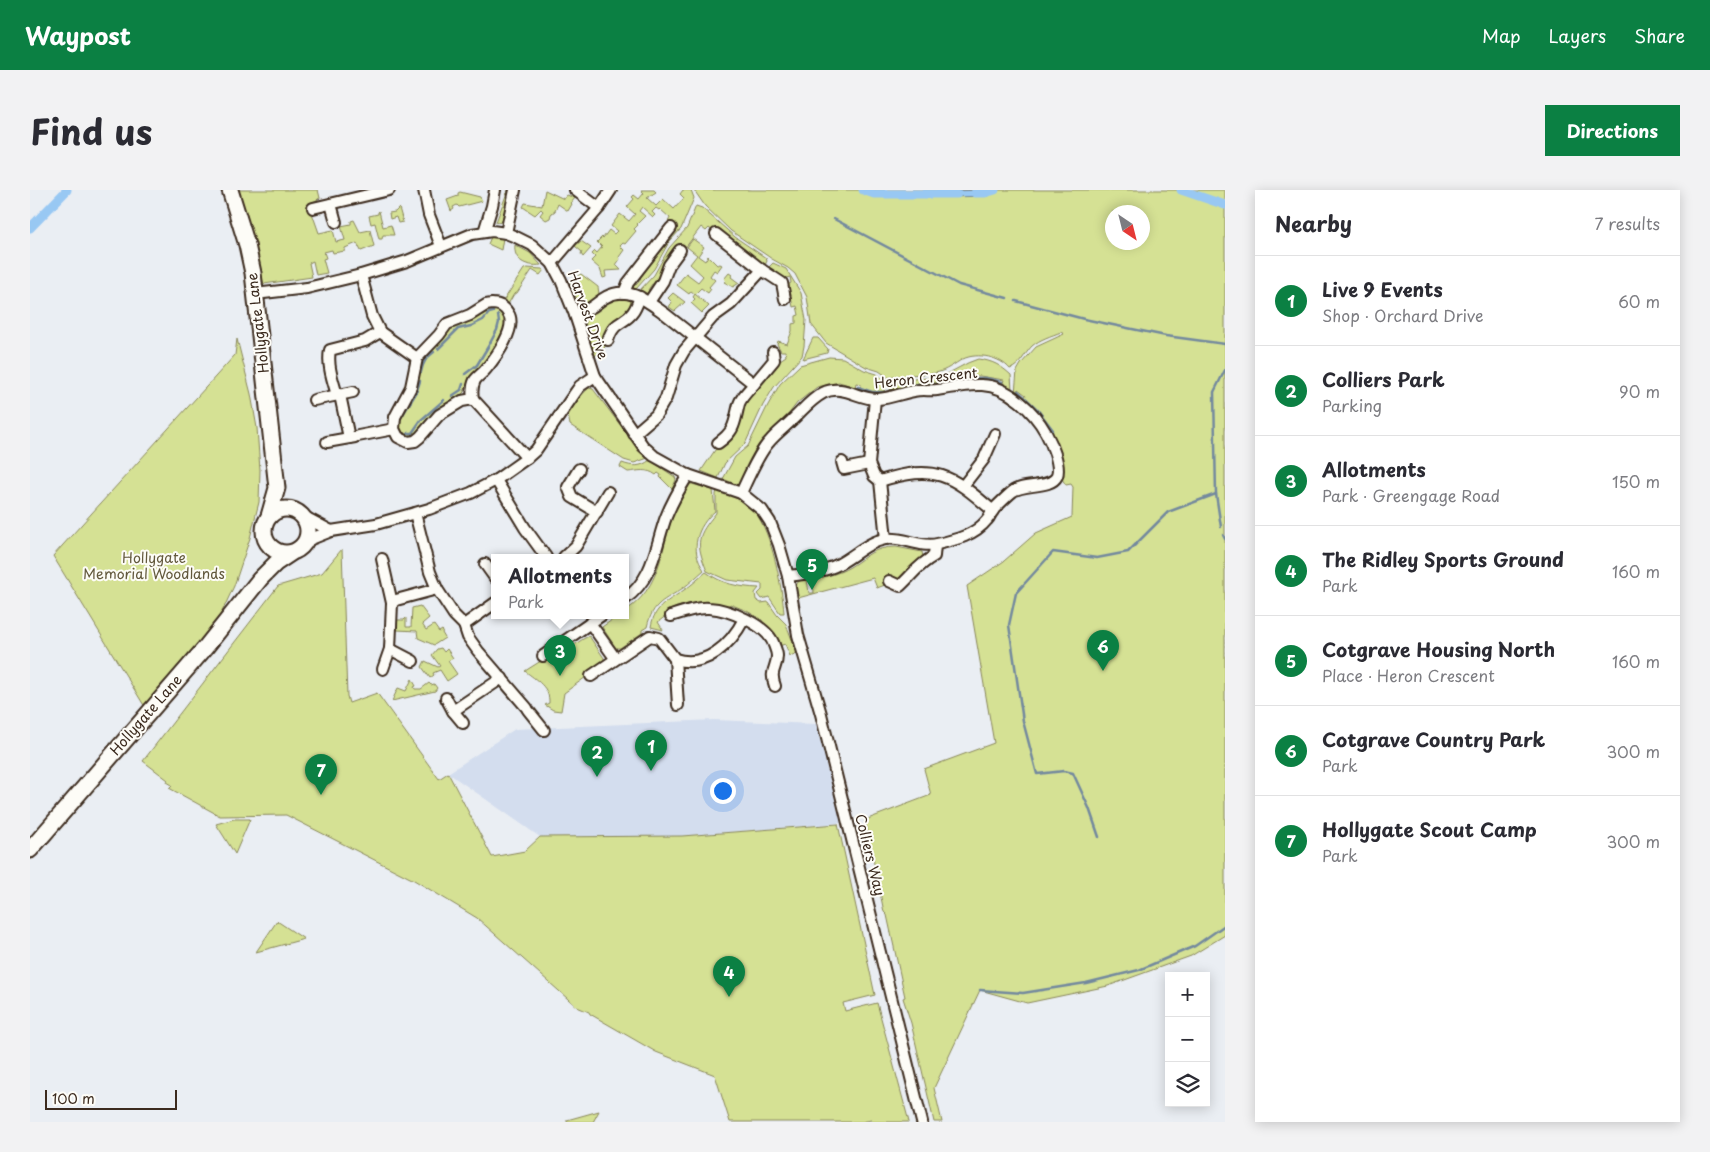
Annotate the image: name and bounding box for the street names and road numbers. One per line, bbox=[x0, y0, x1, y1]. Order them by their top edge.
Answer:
street label: Harvest Drive bbox=[563, 268, 614, 362]
street label: Hollygate Lane bbox=[241, 272, 274, 374]
street label: Heron Crescent bbox=[873, 362, 979, 393]
street label: Hollygate Lane bbox=[105, 670, 187, 760]
street label: Colliers Way bbox=[850, 812, 891, 898]

